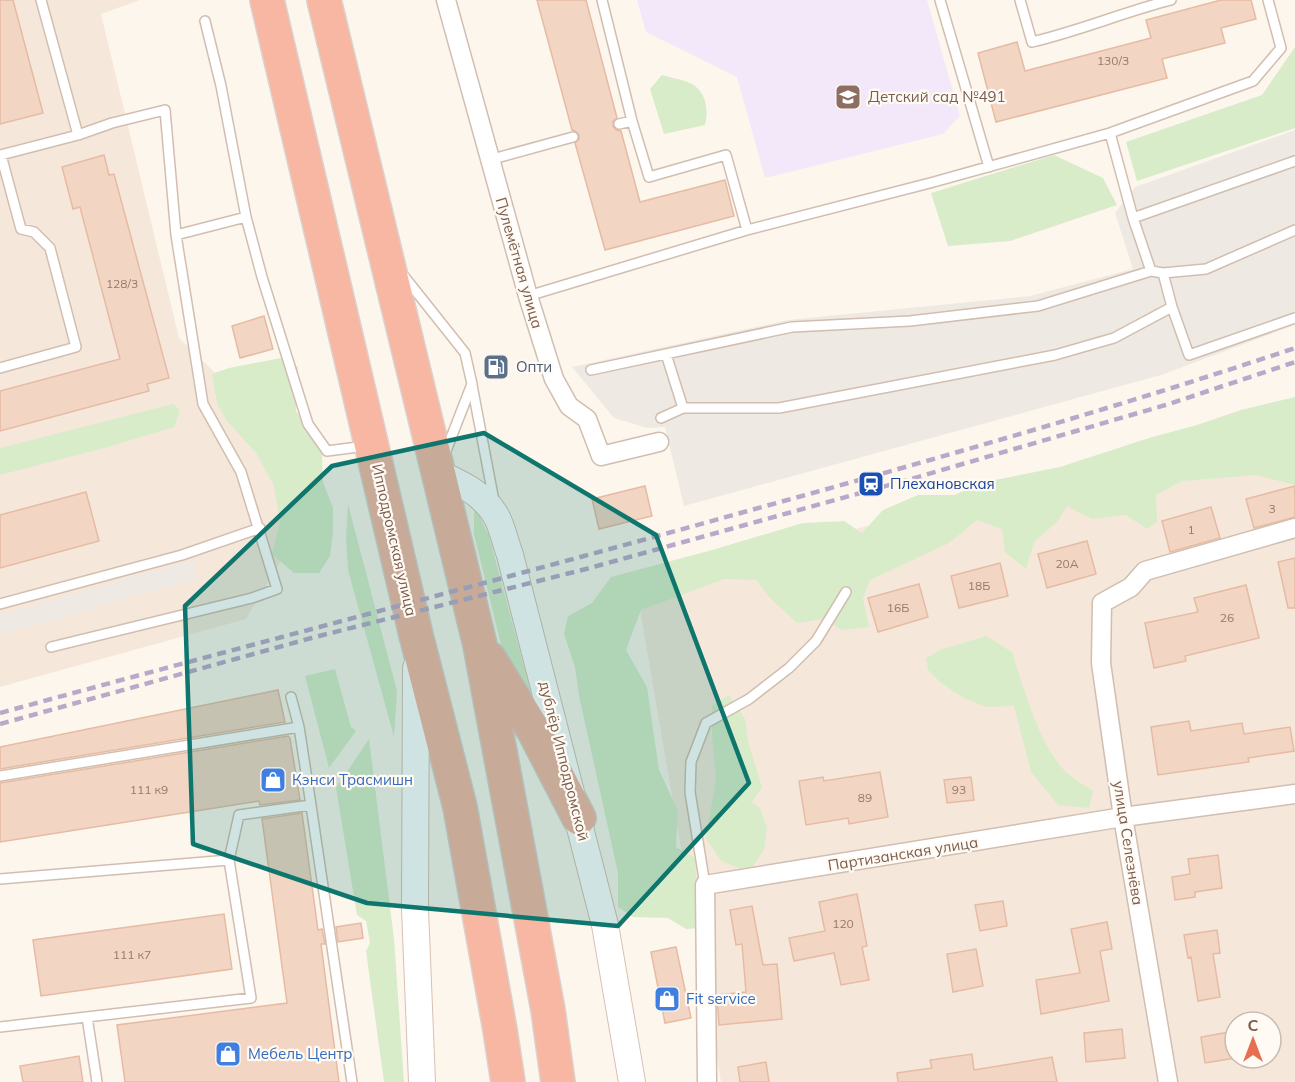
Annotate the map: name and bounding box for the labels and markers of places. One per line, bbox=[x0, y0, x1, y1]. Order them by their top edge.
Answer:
school or university icon: Детский сад №491 bbox=[833, 82, 863, 112]
place label: Детский сад №491 bbox=[868, 87, 1006, 106]
fuel station icon: Опти bbox=[481, 352, 511, 382]
place label: Опти bbox=[516, 357, 552, 376]
station icon: Плехановская bbox=[856, 469, 886, 499]
place label: Плехановская bbox=[890, 474, 995, 493]
shop icon: Кэнси Трасмишн bbox=[258, 765, 288, 795]
place label: Кэнси Трасмишн bbox=[292, 770, 413, 789]
shop icon: Fit service bbox=[652, 984, 682, 1014]
place label: Fit service bbox=[686, 989, 756, 1008]
shop icon: Мебель Центр bbox=[213, 1039, 243, 1069]
place label: Мебель Центр bbox=[248, 1044, 353, 1063]

